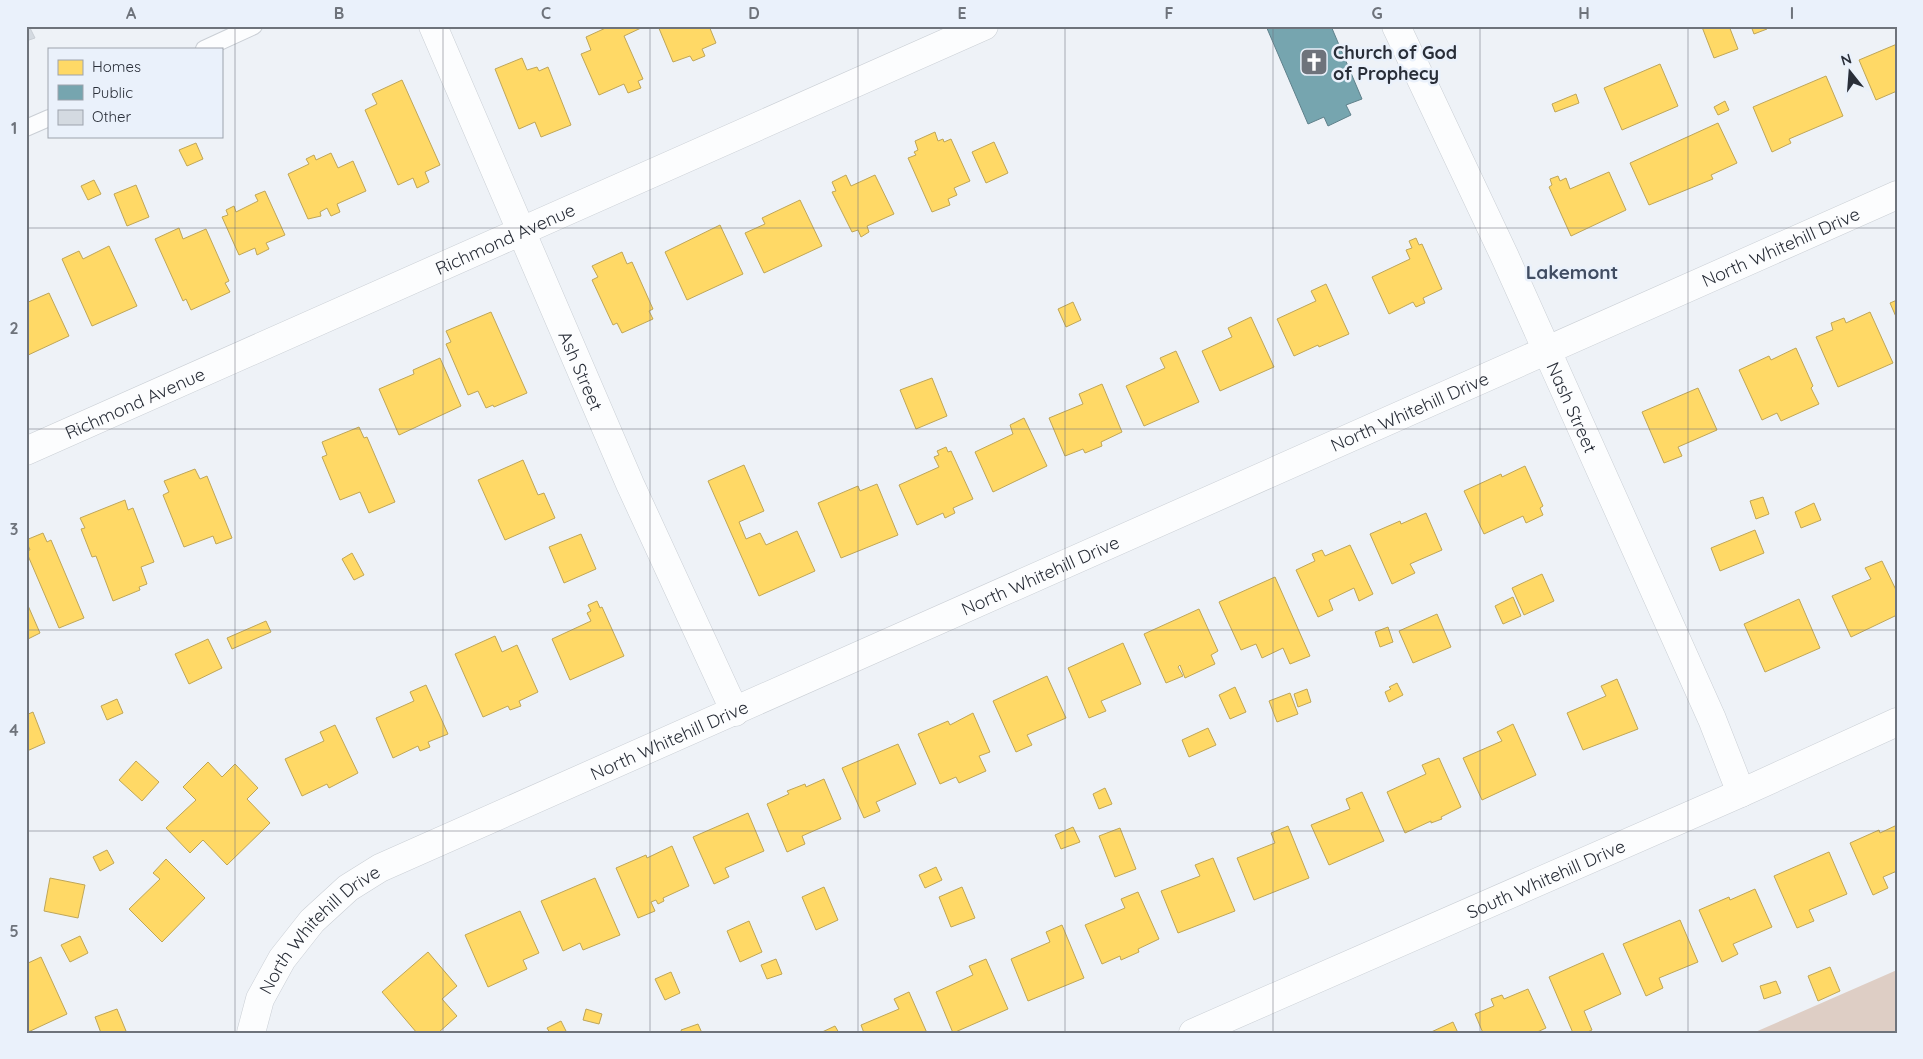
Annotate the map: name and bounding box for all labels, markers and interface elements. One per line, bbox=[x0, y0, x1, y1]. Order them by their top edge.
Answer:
text: A bbox=[126, 3, 137, 23]
text: B bbox=[334, 3, 344, 23]
text: C bbox=[541, 3, 551, 23]
text: D bbox=[748, 3, 760, 23]
text: E bbox=[957, 3, 967, 23]
text: F bbox=[1165, 3, 1174, 23]
text: G bbox=[1371, 3, 1383, 23]
text: H bbox=[1578, 3, 1590, 23]
text: I bbox=[1790, 3, 1794, 23]
place label: Church of God of Prophecy bbox=[1333, 41, 1457, 85]
church icon: Church of God of Prophecy bbox=[1299, 47, 1329, 77]
legend bbox=[48, 48, 222, 138]
north arrow bbox=[1826, 48, 1876, 98]
text: N bbox=[1839, 49, 1854, 70]
text: Homes bbox=[92, 57, 141, 76]
text: Public bbox=[92, 83, 133, 102]
text: Other bbox=[92, 107, 132, 126]
text: 1 bbox=[11, 118, 17, 138]
street label: Richmond Avenue bbox=[431, 197, 578, 280]
street label: North Whitehill Drive bbox=[1698, 202, 1863, 292]
district label: Lakemont bbox=[1526, 260, 1618, 284]
text: 2 bbox=[9, 318, 19, 338]
street label: Ash Street bbox=[554, 327, 608, 414]
street label: Nash Street bbox=[1542, 358, 1603, 456]
street label: Richmond Avenue bbox=[61, 362, 208, 444]
street label: North Whitehill Drive bbox=[1327, 366, 1492, 456]
text: 3 bbox=[10, 519, 18, 539]
street label: North Whitehill Drive bbox=[958, 530, 1123, 620]
street label: North Whitehill Drive bbox=[586, 695, 752, 785]
text: 4 bbox=[9, 720, 19, 740]
street label: South Whitehill Drive bbox=[1463, 834, 1629, 923]
street label: North Whitehill Drive bbox=[254, 860, 384, 998]
text: 5 bbox=[9, 921, 19, 941]

